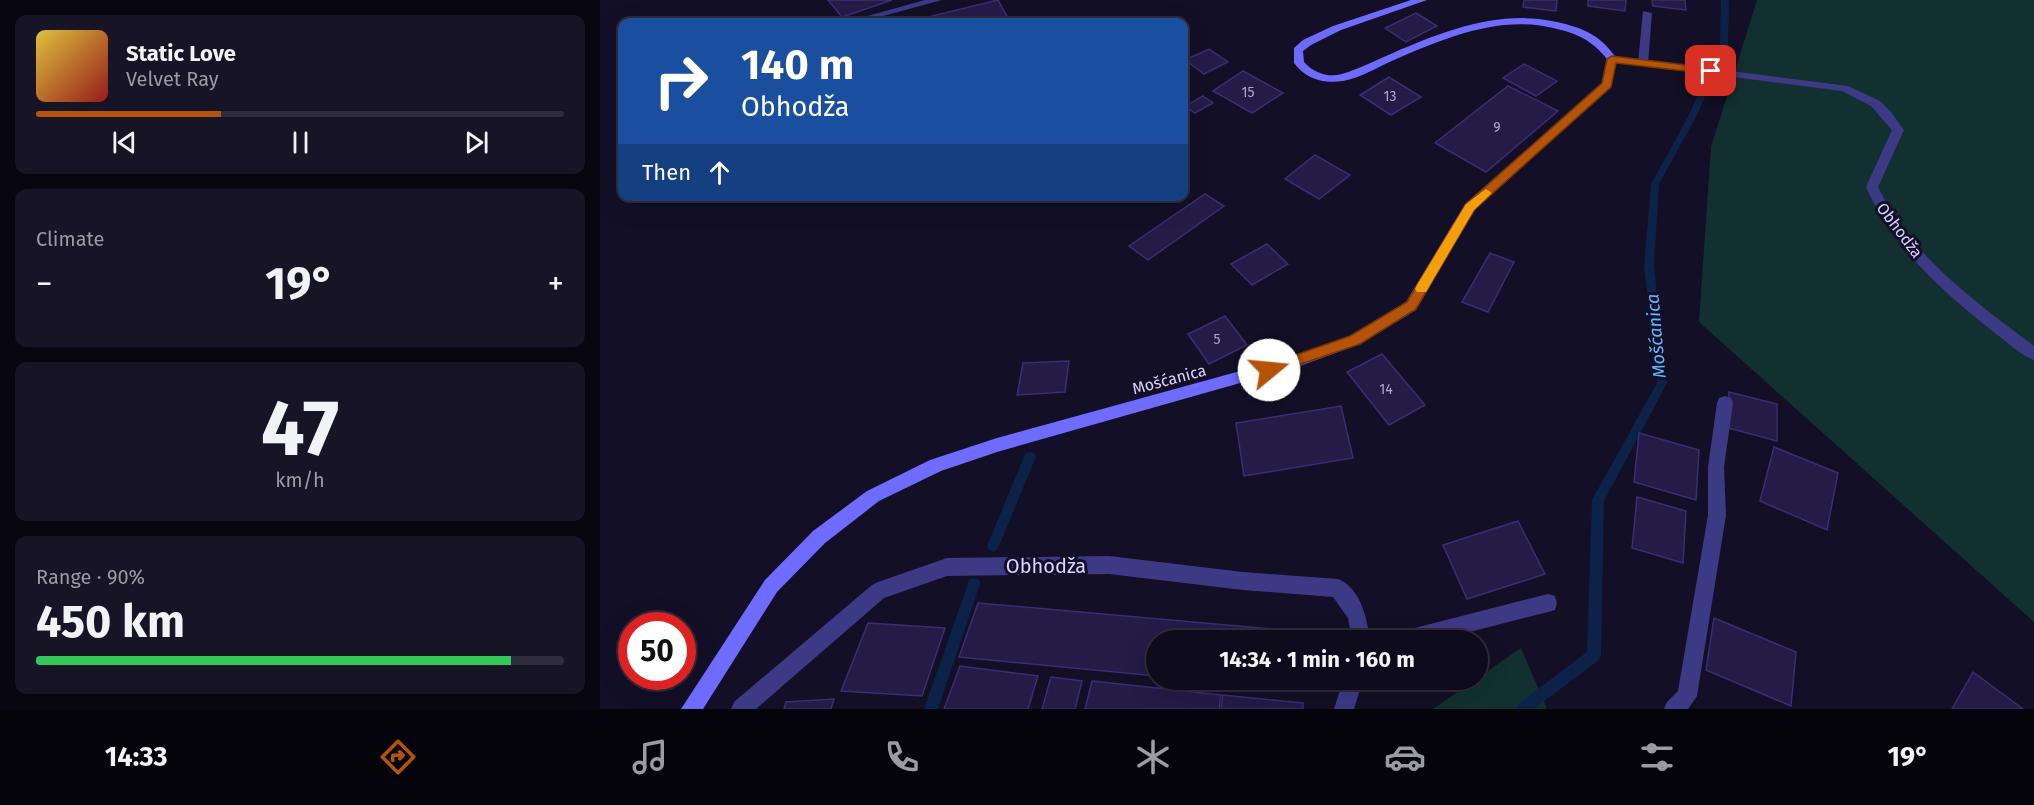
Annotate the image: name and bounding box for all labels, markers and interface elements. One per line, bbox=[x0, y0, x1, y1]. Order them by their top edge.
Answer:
text: Static Love bbox=[126, 40, 236, 67]
text: 140 m bbox=[741, 40, 854, 90]
icon: right bbox=[642, 42, 720, 120]
pin bbox=[1685, 45, 1736, 96]
icon: arrive bbox=[1694, 54, 1727, 87]
text: Velvet Ray bbox=[126, 67, 219, 91]
house number: 15 bbox=[1241, 84, 1255, 101]
house number: 13 bbox=[1383, 88, 1397, 105]
text: Obhodža bbox=[741, 91, 850, 123]
house number: 9 bbox=[1493, 119, 1501, 136]
icon: previous bbox=[108, 126, 141, 159]
icon: pause bbox=[284, 126, 317, 159]
icon: next bbox=[460, 126, 493, 159]
icon: ahead bbox=[703, 156, 736, 189]
text: Then bbox=[642, 159, 691, 186]
street label: Obhodža bbox=[1873, 199, 1927, 262]
text: Climate bbox=[36, 227, 104, 251]
text: 19° bbox=[265, 257, 335, 311]
text: − bbox=[36, 264, 53, 304]
text: + bbox=[548, 264, 564, 304]
water label: Mošćanica bbox=[1641, 293, 1671, 379]
house number: 5 bbox=[1213, 331, 1221, 348]
position arrow bbox=[1237, 338, 1301, 402]
street label: Mošćanica bbox=[1130, 361, 1208, 398]
house number: 14 bbox=[1379, 381, 1393, 398]
text: 47 bbox=[261, 382, 339, 476]
text: km/h bbox=[275, 468, 325, 492]
street label: Obhodža bbox=[1006, 554, 1086, 578]
text: Range · 90% bbox=[36, 565, 145, 589]
text: 450 km bbox=[36, 595, 185, 649]
speed limit sign: 50 bbox=[618, 612, 696, 690]
text: 14:34 · 1 min · 160 m bbox=[1219, 646, 1415, 673]
icon: directions bbox=[377, 736, 419, 778]
icon: music bbox=[629, 736, 671, 778]
icon: phone bbox=[881, 736, 923, 778]
icon: climate bbox=[1132, 736, 1174, 778]
icon: car bbox=[1384, 736, 1426, 778]
icon: filters bbox=[1636, 736, 1678, 778]
text: 14:33 bbox=[105, 741, 168, 773]
text: 19° bbox=[1887, 741, 1929, 773]

